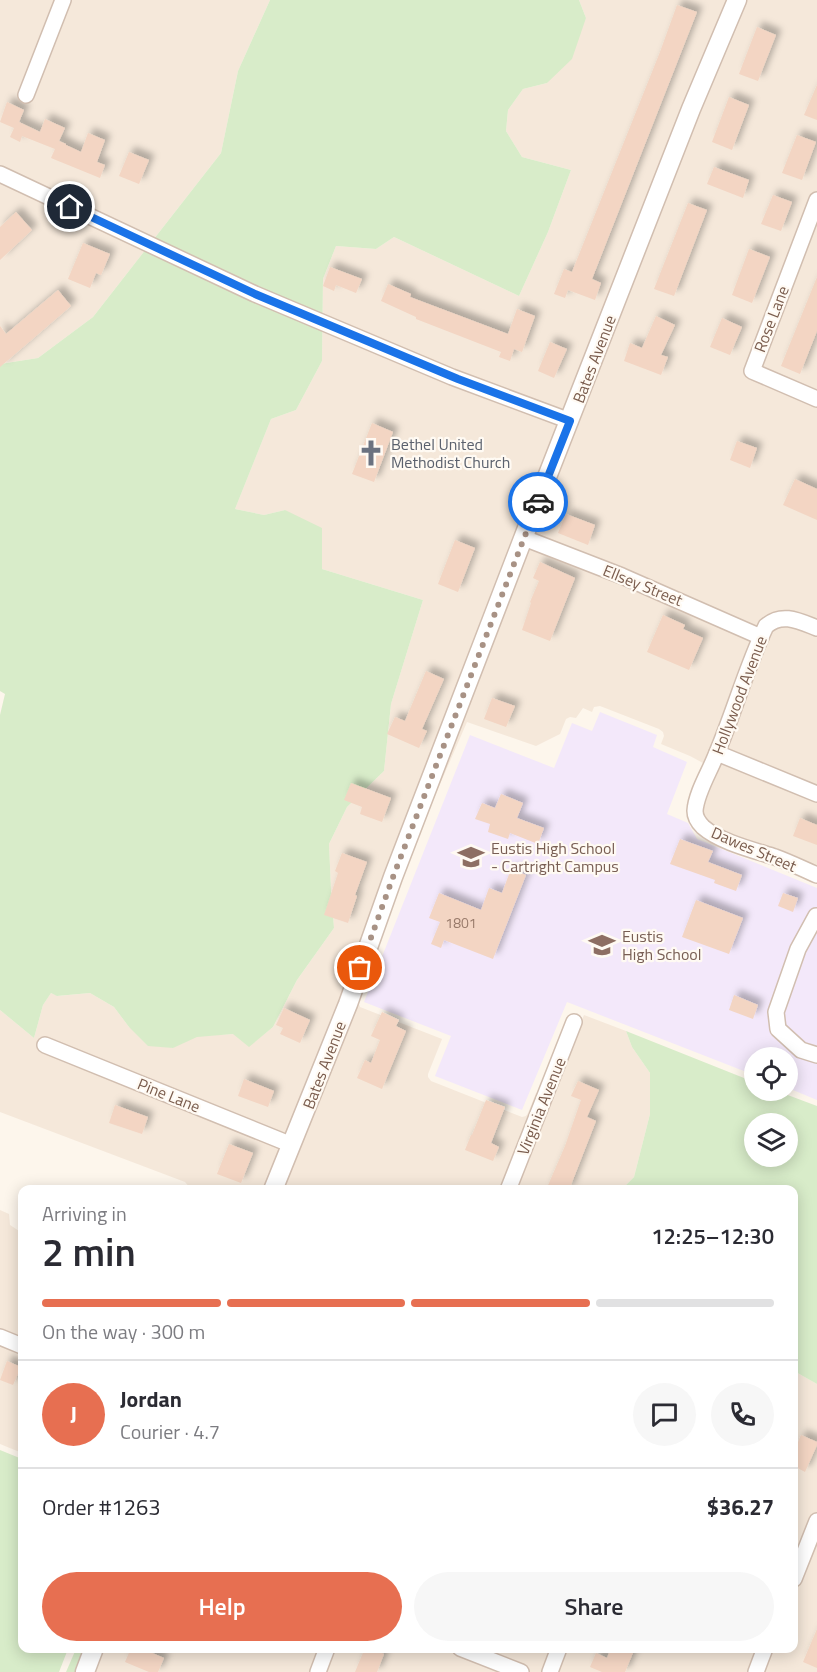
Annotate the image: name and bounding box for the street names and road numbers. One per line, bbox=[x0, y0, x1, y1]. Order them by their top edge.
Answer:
street label: Rose Lane bbox=[747, 282, 795, 356]
street label: Bates Avenue bbox=[566, 311, 622, 407]
street label: Ellsey Street bbox=[600, 558, 687, 612]
street label: Hollywood Avenue bbox=[705, 632, 773, 758]
street label: Dawes Street bbox=[708, 820, 801, 878]
street label: Bates Avenue bbox=[296, 1017, 352, 1113]
street label: Virginia Avenue bbox=[510, 1053, 572, 1159]
street label: Pine Lane bbox=[134, 1072, 204, 1118]

